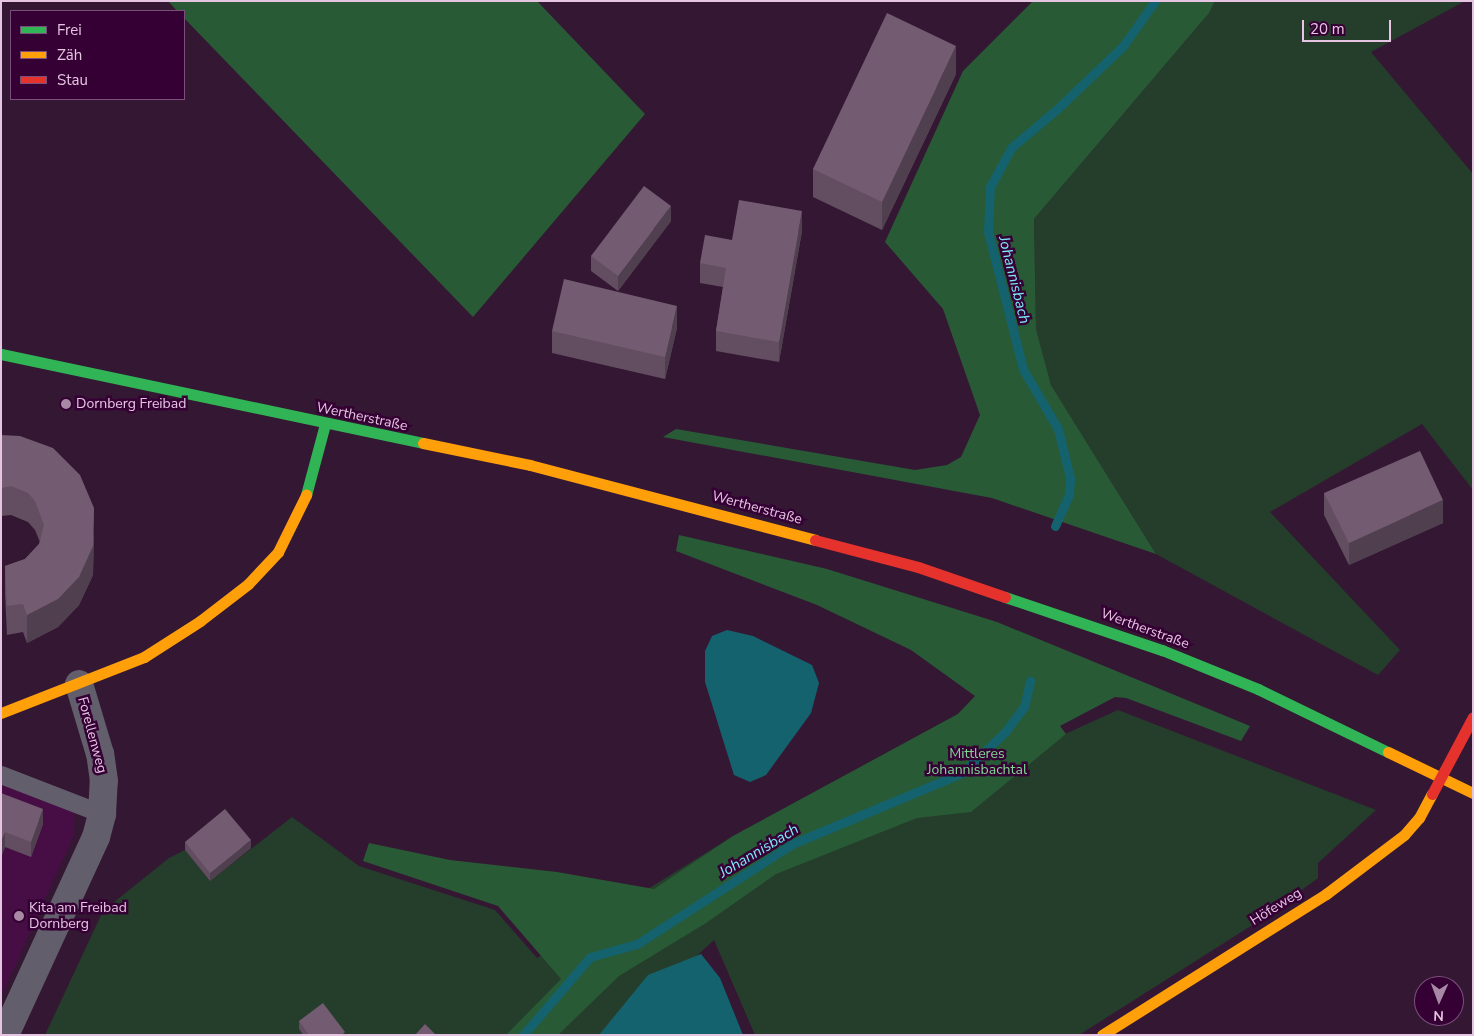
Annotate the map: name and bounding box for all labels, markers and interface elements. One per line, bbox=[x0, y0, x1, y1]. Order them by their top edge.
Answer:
legend bbox=[10, 10, 185, 100]
scale bar bbox=[1304, 10, 1393, 42]
text: 20 m bbox=[1310, 19, 1345, 39]
text: Frei bbox=[57, 20, 82, 40]
text: Zäh bbox=[57, 45, 82, 65]
text: Stau bbox=[57, 70, 88, 90]
water label: Johannisbach bbox=[994, 234, 1034, 326]
place label: Dornberg Freibad bbox=[76, 396, 186, 412]
marker: Dornberg Freibad bbox=[60, 398, 72, 410]
street label: Wertherstraße bbox=[315, 399, 409, 435]
street label: Wertherstraße bbox=[710, 488, 804, 528]
street label: Wertherstraße bbox=[1099, 605, 1191, 653]
street label: Forellenweg bbox=[74, 695, 110, 775]
park label: Mittleres Johannisbachtal bbox=[927, 746, 1027, 779]
water label: Johannisbach bbox=[716, 820, 802, 882]
street label: Höfeweg bbox=[1247, 885, 1305, 929]
place label: Kita am Freibad Dornberg bbox=[29, 900, 127, 932]
marker: Kita am Freibad Dornberg bbox=[13, 910, 25, 922]
north arrow bbox=[1414, 976, 1464, 1026]
text: N bbox=[1433, 1006, 1444, 1025]

